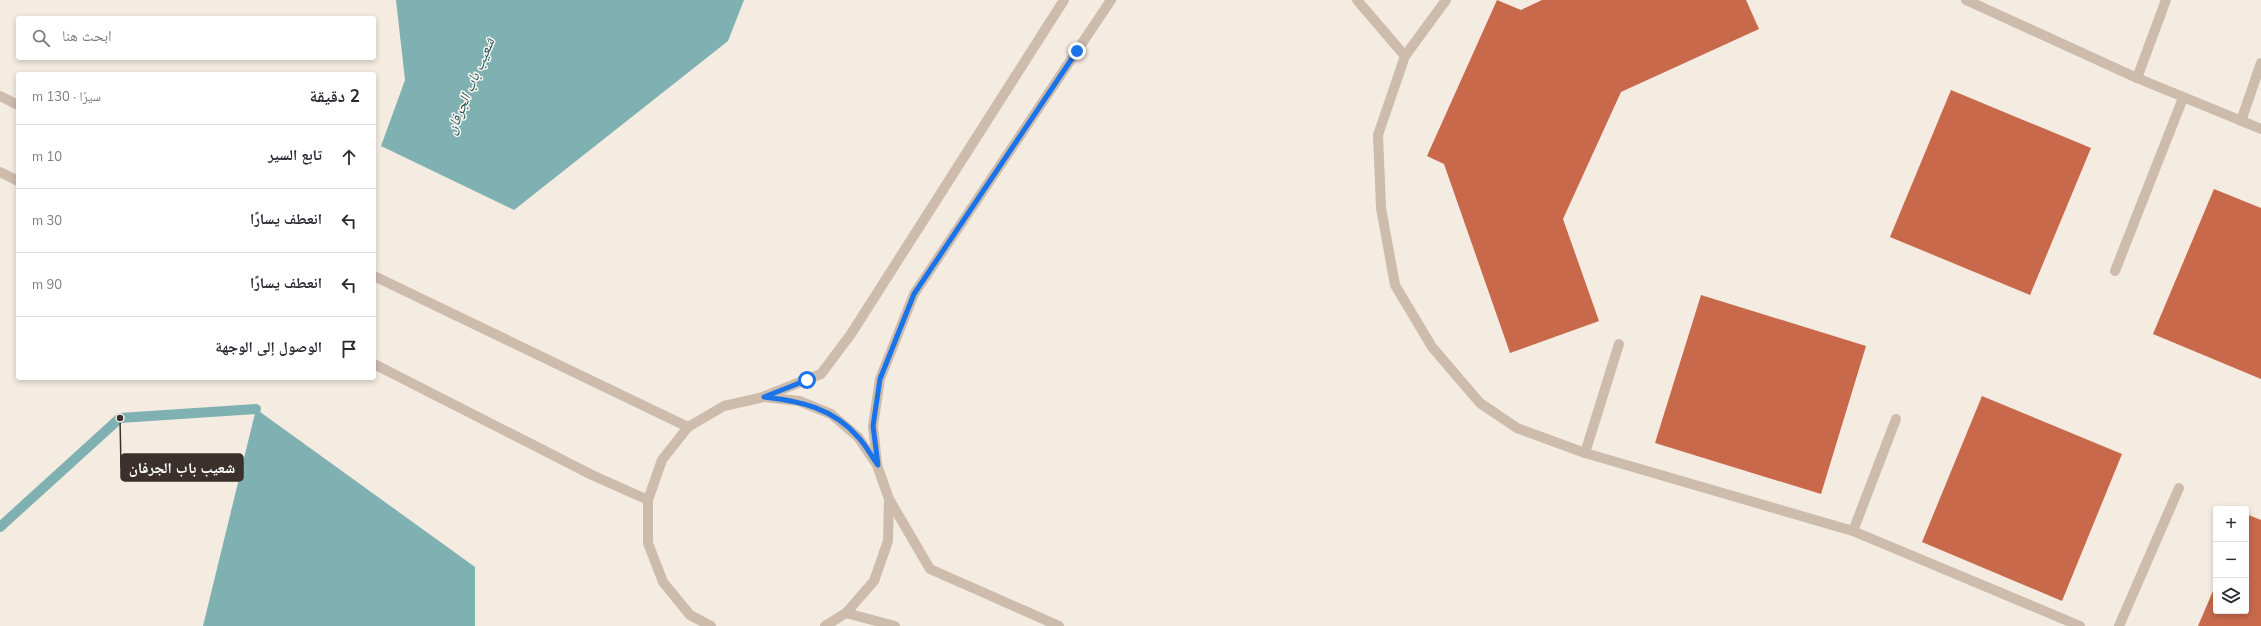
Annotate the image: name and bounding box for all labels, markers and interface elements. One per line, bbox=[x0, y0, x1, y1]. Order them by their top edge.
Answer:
search box bbox=[16, 16, 376, 60]
text: ابحث هنا bbox=[62, 26, 112, 46]
icon: search bbox=[30, 27, 52, 49]
water label: شعيب باب الجرفان bbox=[441, 34, 499, 137]
route end bbox=[1068, 42, 1086, 60]
text: 2 دقيقة bbox=[310, 85, 360, 108]
text: سيرًا · 130 m bbox=[32, 88, 101, 106]
text: تابع السير bbox=[268, 145, 322, 165]
icon: ahead bbox=[338, 146, 360, 168]
text: 10 m bbox=[32, 148, 62, 166]
text: انعطف يسارًا bbox=[250, 209, 322, 229]
icon: left bbox=[338, 210, 360, 232]
text: 30 m bbox=[32, 212, 62, 230]
text: انعطف يسارًا bbox=[250, 273, 322, 293]
icon: left bbox=[338, 274, 360, 296]
text: 90 m bbox=[32, 276, 62, 294]
text: الوصول إلى الوجهة bbox=[215, 337, 322, 357]
icon: arrive bbox=[338, 338, 360, 360]
route start bbox=[798, 371, 816, 389]
callout: شعيب باب الجرفان bbox=[121, 454, 243, 481]
text: شعيب باب الجرفان bbox=[129, 458, 235, 478]
map controls bbox=[2213, 506, 2249, 614]
button: + bbox=[2213, 506, 2249, 542]
button: − bbox=[2213, 542, 2249, 578]
button: layers bbox=[2213, 578, 2249, 614]

